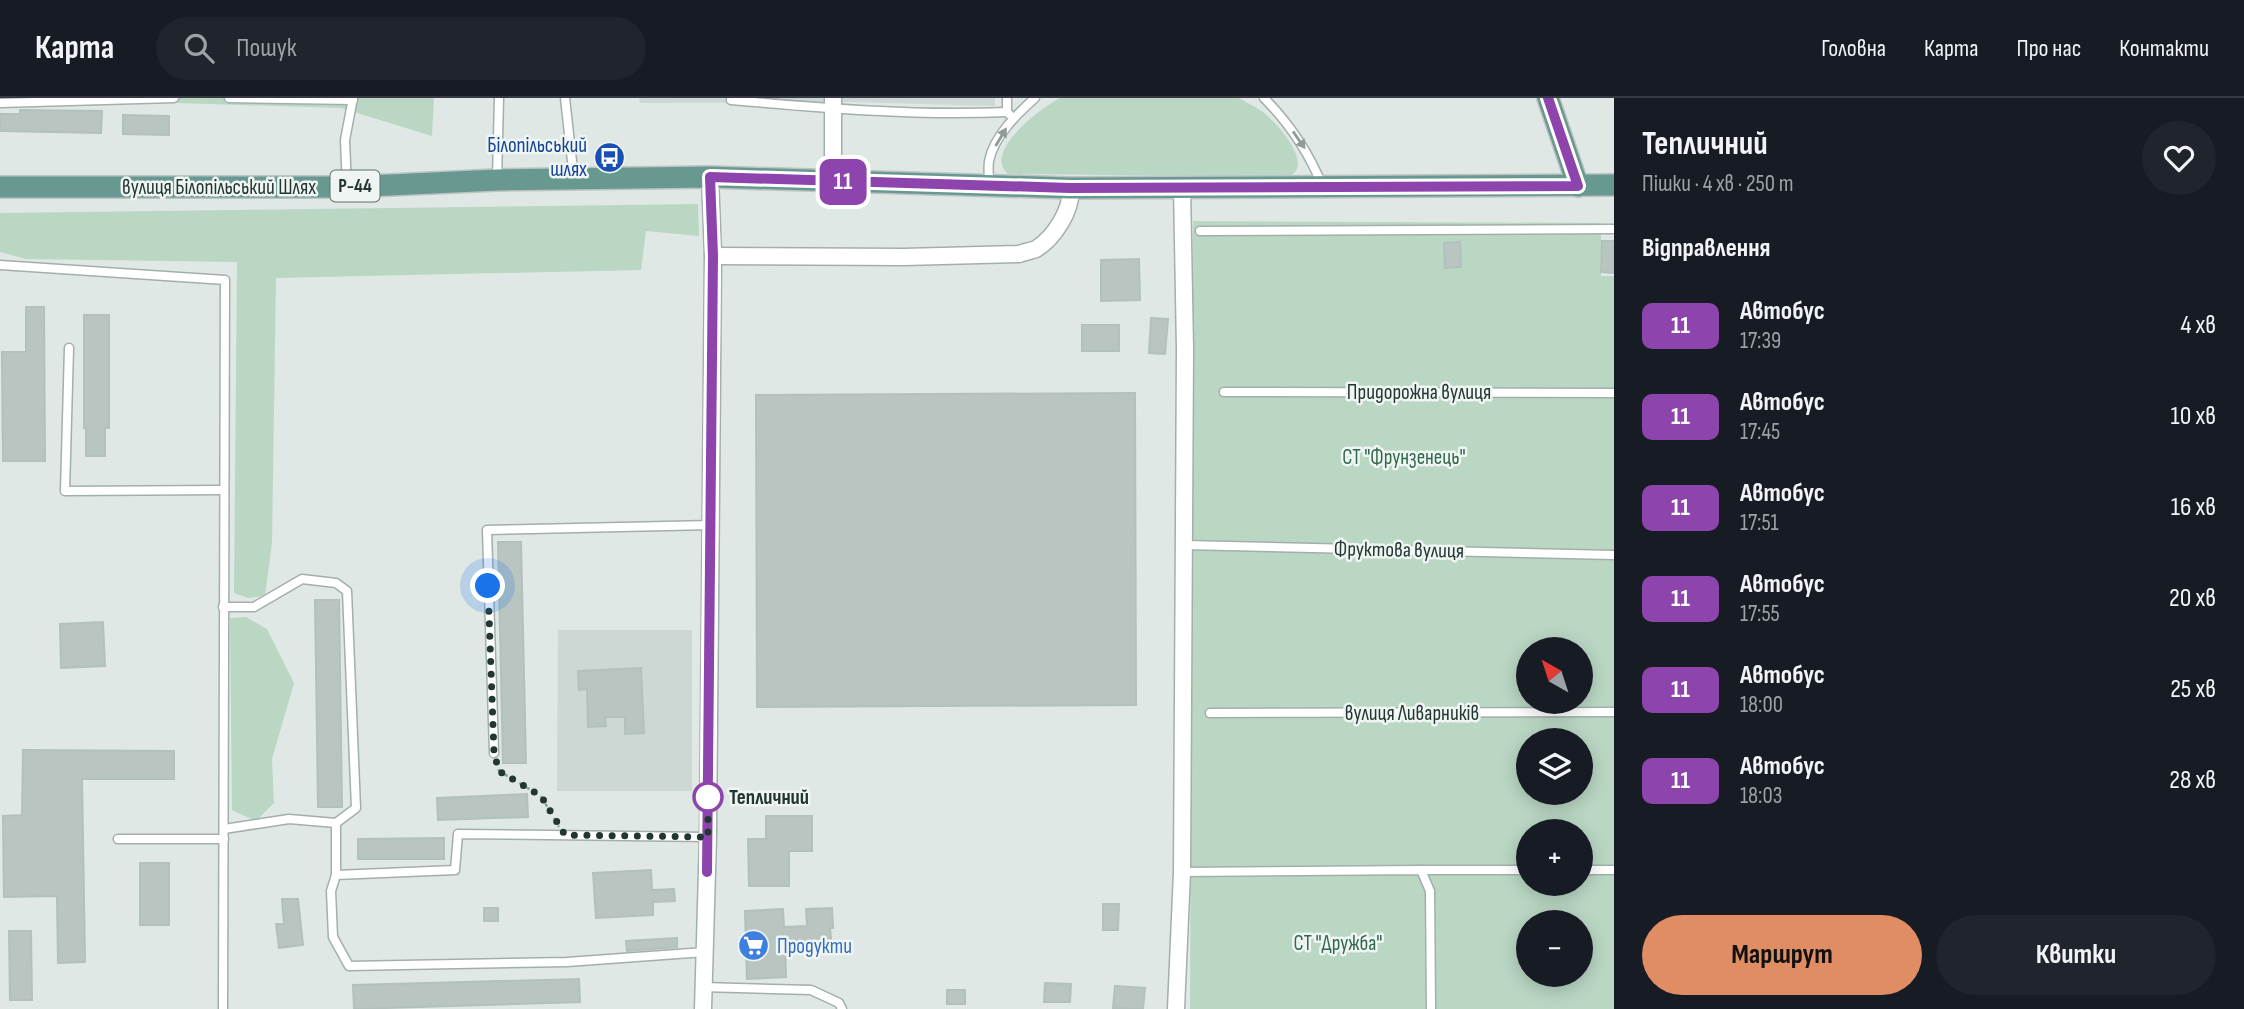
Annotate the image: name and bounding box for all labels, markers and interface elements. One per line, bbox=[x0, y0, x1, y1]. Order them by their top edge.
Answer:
search box bbox=[156, 17, 646, 80]
text: Карта bbox=[35, 28, 114, 68]
icon: search bbox=[180, 29, 218, 67]
text: Пошук bbox=[236, 33, 297, 64]
text: Головна bbox=[1821, 34, 1886, 63]
text: Карта bbox=[1924, 34, 1978, 63]
text: Про нас bbox=[2016, 34, 2081, 63]
text: Контакти bbox=[2119, 34, 2209, 63]
button: heart bbox=[2142, 121, 2216, 195]
text: Тепличний bbox=[1642, 124, 1768, 164]
one-way arrow bbox=[995, 127, 1007, 146]
one-way arrow bbox=[1292, 131, 1306, 149]
place label: Білопільський шлях bbox=[487, 133, 587, 182]
bus stop icon: Білопільський шлях bbox=[593, 140, 627, 174]
line badge: 11 bbox=[812, 159, 874, 205]
text: 11 bbox=[834, 167, 852, 196]
road number: Р-44 bbox=[330, 170, 380, 202]
text: Пішки · 4 хв · 250 m bbox=[1642, 170, 1793, 198]
street label: вулиця Білопільський Шлях bbox=[122, 175, 316, 200]
text: Відправлення bbox=[1642, 233, 1770, 264]
text: Автобус bbox=[1740, 296, 1825, 327]
text: 4 хв bbox=[2180, 310, 2216, 341]
text: 11 bbox=[1671, 311, 1690, 340]
text: 17:39 bbox=[1740, 327, 1781, 355]
street label: Придорожна вулиця bbox=[1347, 380, 1491, 405]
text: Автобус bbox=[1740, 387, 1825, 418]
text: 10 хв bbox=[2171, 401, 2216, 432]
text: 11 bbox=[1671, 402, 1690, 431]
text: 17:45 bbox=[1740, 418, 1780, 446]
park label: СТ "Фрунзенець" bbox=[1342, 445, 1466, 470]
text: Автобус bbox=[1740, 478, 1825, 509]
text: 16 хв bbox=[2171, 492, 2216, 523]
text: 11 bbox=[1671, 493, 1690, 522]
text: 17:51 bbox=[1740, 509, 1779, 537]
street label: Фруктова вулиця bbox=[1334, 536, 1464, 564]
your location bbox=[470, 568, 505, 603]
text: Автобус bbox=[1740, 569, 1825, 600]
text: 20 хв bbox=[2169, 583, 2216, 614]
text: 11 bbox=[1671, 584, 1690, 613]
text: 17:55 bbox=[1740, 600, 1780, 628]
north arrow bbox=[1516, 637, 1592, 714]
map controls bbox=[1516, 637, 1593, 987]
text: Автобус bbox=[1740, 660, 1825, 691]
text: 25 хв bbox=[2170, 674, 2216, 705]
text: 11 bbox=[1671, 675, 1690, 704]
text: 18:00 bbox=[1740, 691, 1783, 719]
street label: вулиця Ливарників bbox=[1345, 701, 1479, 726]
button: layers bbox=[1516, 728, 1593, 805]
text: Автобус bbox=[1740, 751, 1825, 782]
text: 28 хв bbox=[2169, 765, 2216, 796]
text: 11 bbox=[1671, 766, 1690, 795]
marker: Тепличний bbox=[693, 782, 723, 812]
text: 18:03 bbox=[1740, 782, 1782, 810]
place label: Тепличний bbox=[729, 785, 809, 810]
button: + bbox=[1516, 819, 1593, 896]
button: − bbox=[1516, 910, 1593, 987]
button: Маршрут bbox=[1642, 915, 1922, 995]
button: Квитки bbox=[1936, 915, 2216, 995]
supermarket icon: Продукти bbox=[737, 929, 771, 963]
park label: СТ "Дружба" bbox=[1294, 931, 1382, 956]
place label: Продукти bbox=[777, 934, 852, 959]

